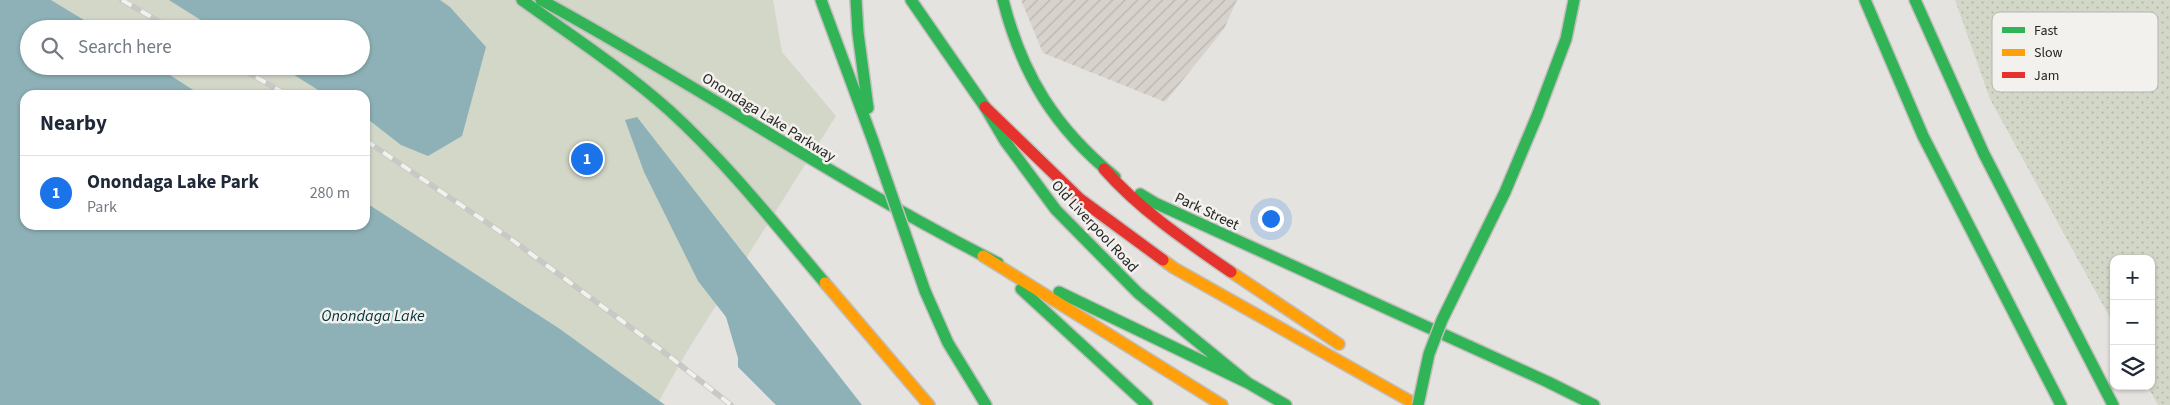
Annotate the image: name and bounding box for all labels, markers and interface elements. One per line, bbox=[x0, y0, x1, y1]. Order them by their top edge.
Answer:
legend bbox=[1992, 12, 2158, 92]
search box bbox=[20, 20, 370, 75]
text: Fast bbox=[2034, 21, 2058, 41]
icon: search bbox=[38, 34, 66, 62]
text: Search here bbox=[78, 34, 172, 61]
text: Slow bbox=[2034, 43, 2063, 63]
text: Jam bbox=[2034, 66, 2059, 86]
street label: Onondaga Lake Parkway bbox=[698, 68, 840, 167]
text: Nearby bbox=[40, 108, 107, 138]
pin: 1 bbox=[571, 140, 603, 178]
text: Onondaga Lake Park bbox=[87, 169, 259, 196]
street label: Old Liverpool Road bbox=[1046, 176, 1143, 277]
text: 1 bbox=[52, 182, 60, 204]
text: 280 m bbox=[310, 182, 350, 204]
street label: Park Street bbox=[1171, 187, 1242, 235]
text: Park bbox=[87, 196, 117, 218]
your location bbox=[1258, 206, 1284, 232]
map controls bbox=[2110, 255, 2155, 390]
button: + bbox=[2110, 255, 2155, 300]
button: − bbox=[2110, 300, 2155, 345]
water label: Onondaga Lake bbox=[321, 305, 425, 327]
button: layers bbox=[2110, 345, 2155, 390]

